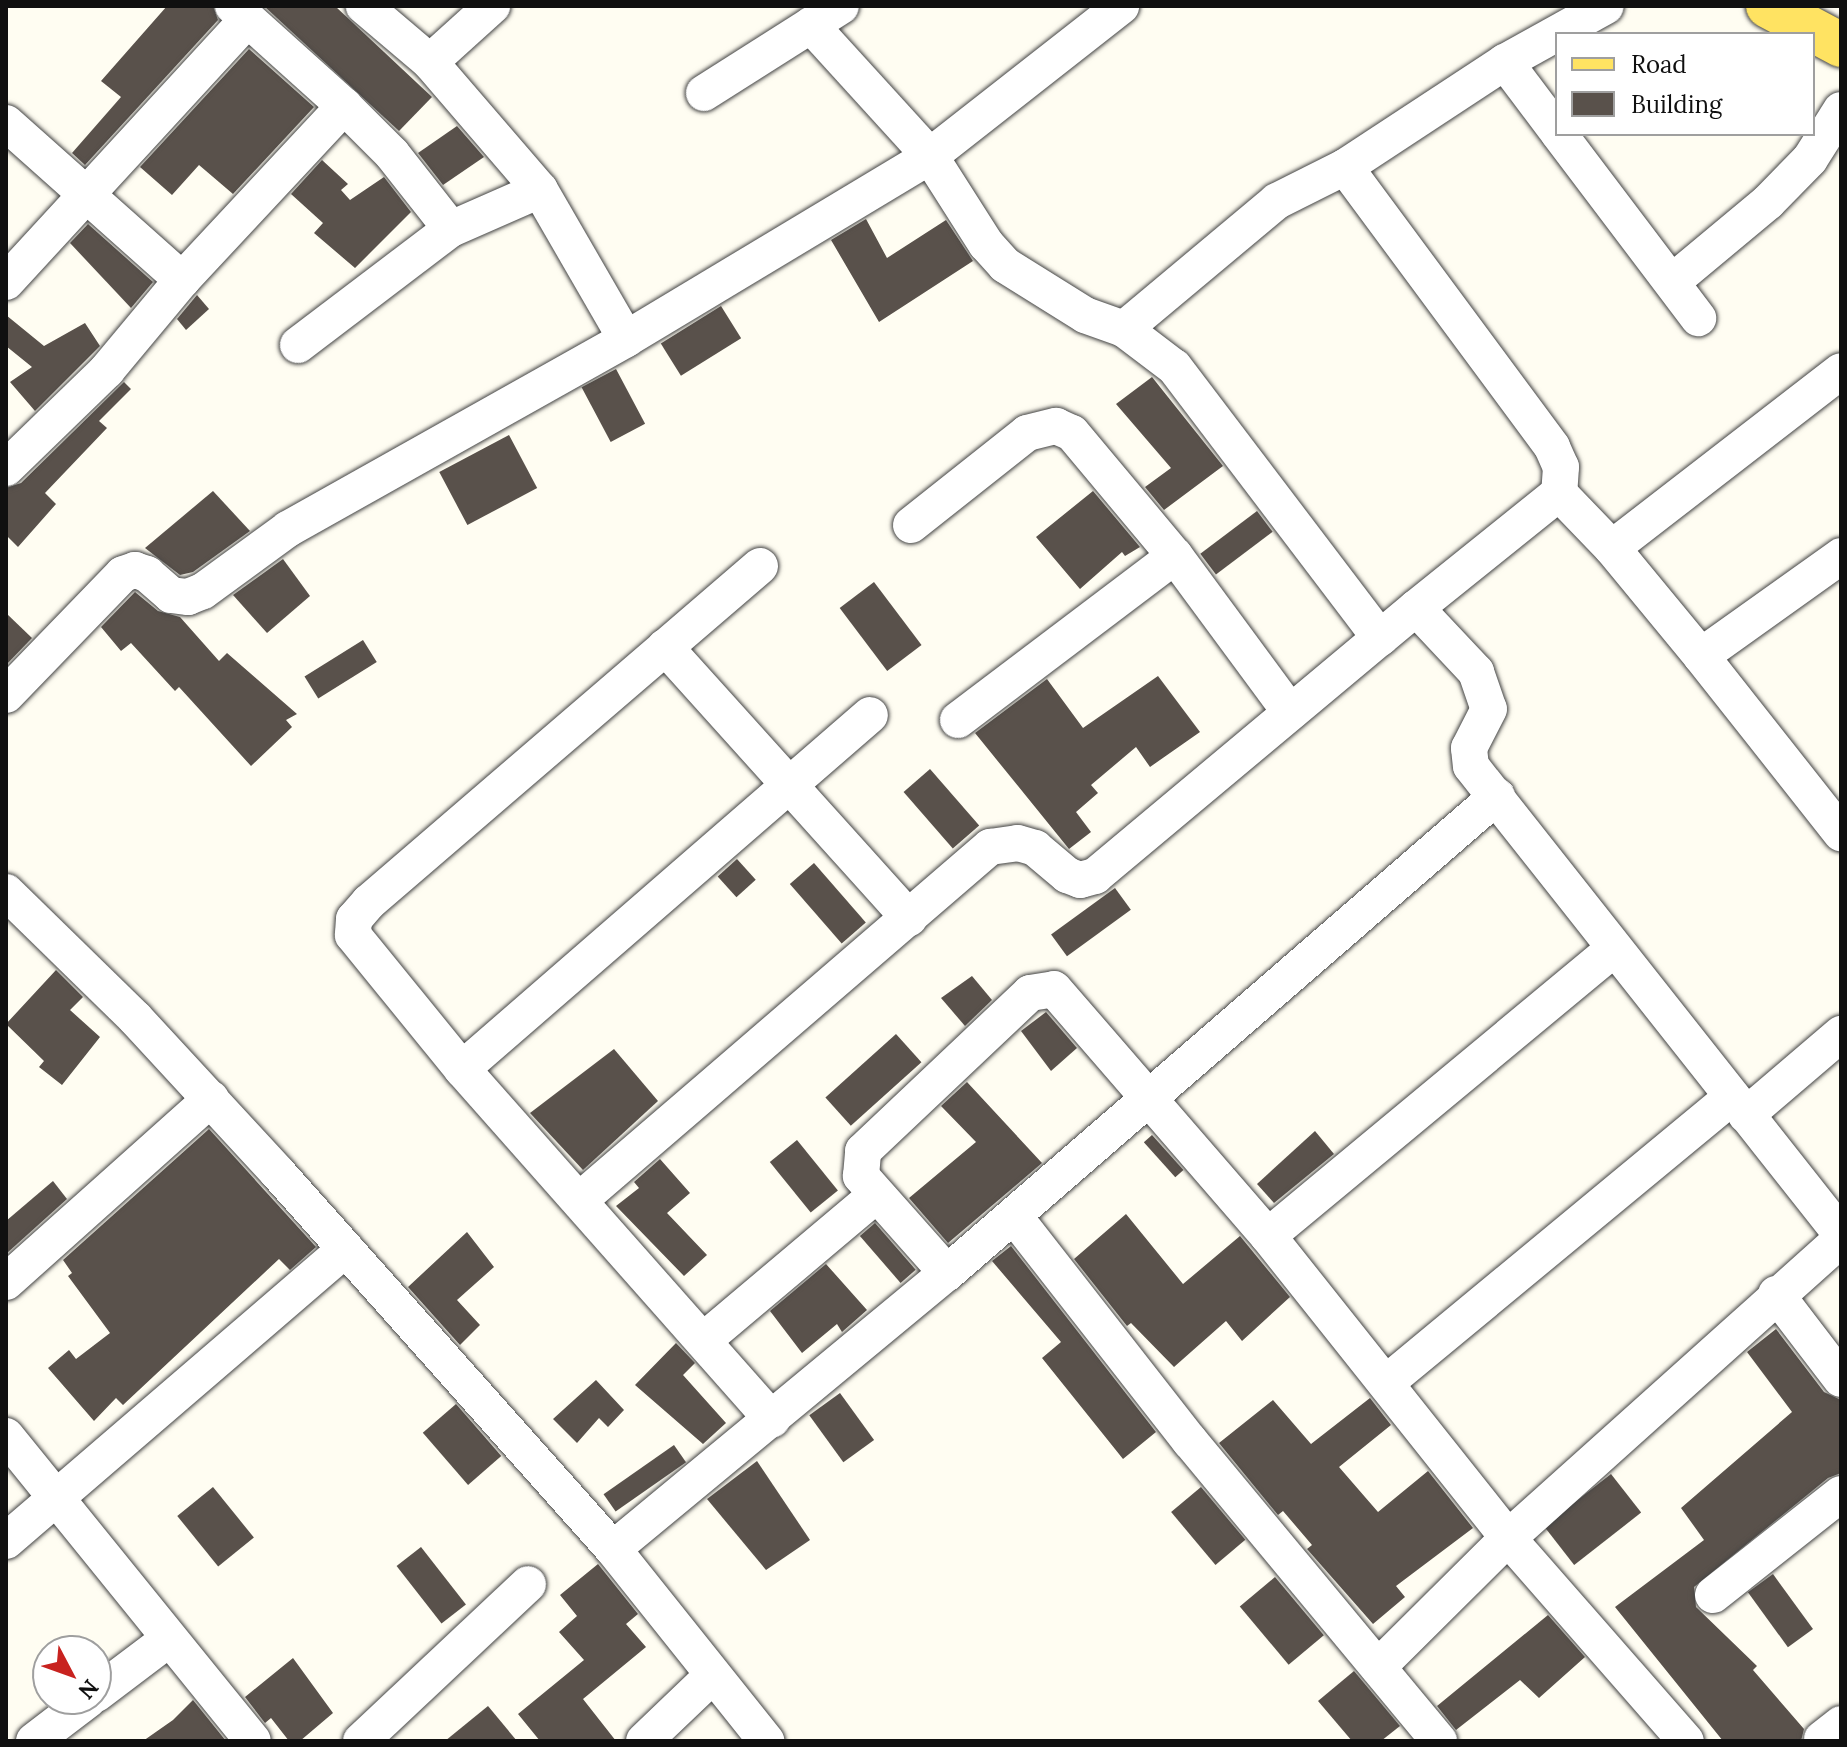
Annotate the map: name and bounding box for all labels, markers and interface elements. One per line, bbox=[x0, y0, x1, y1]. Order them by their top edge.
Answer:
legend bbox=[1555, 32, 1815, 136]
text: Road bbox=[1631, 49, 1687, 80]
text: Building bbox=[1631, 89, 1722, 120]
north arrow bbox=[32, 1635, 112, 1715]
text: N bbox=[72, 1674, 105, 1705]

